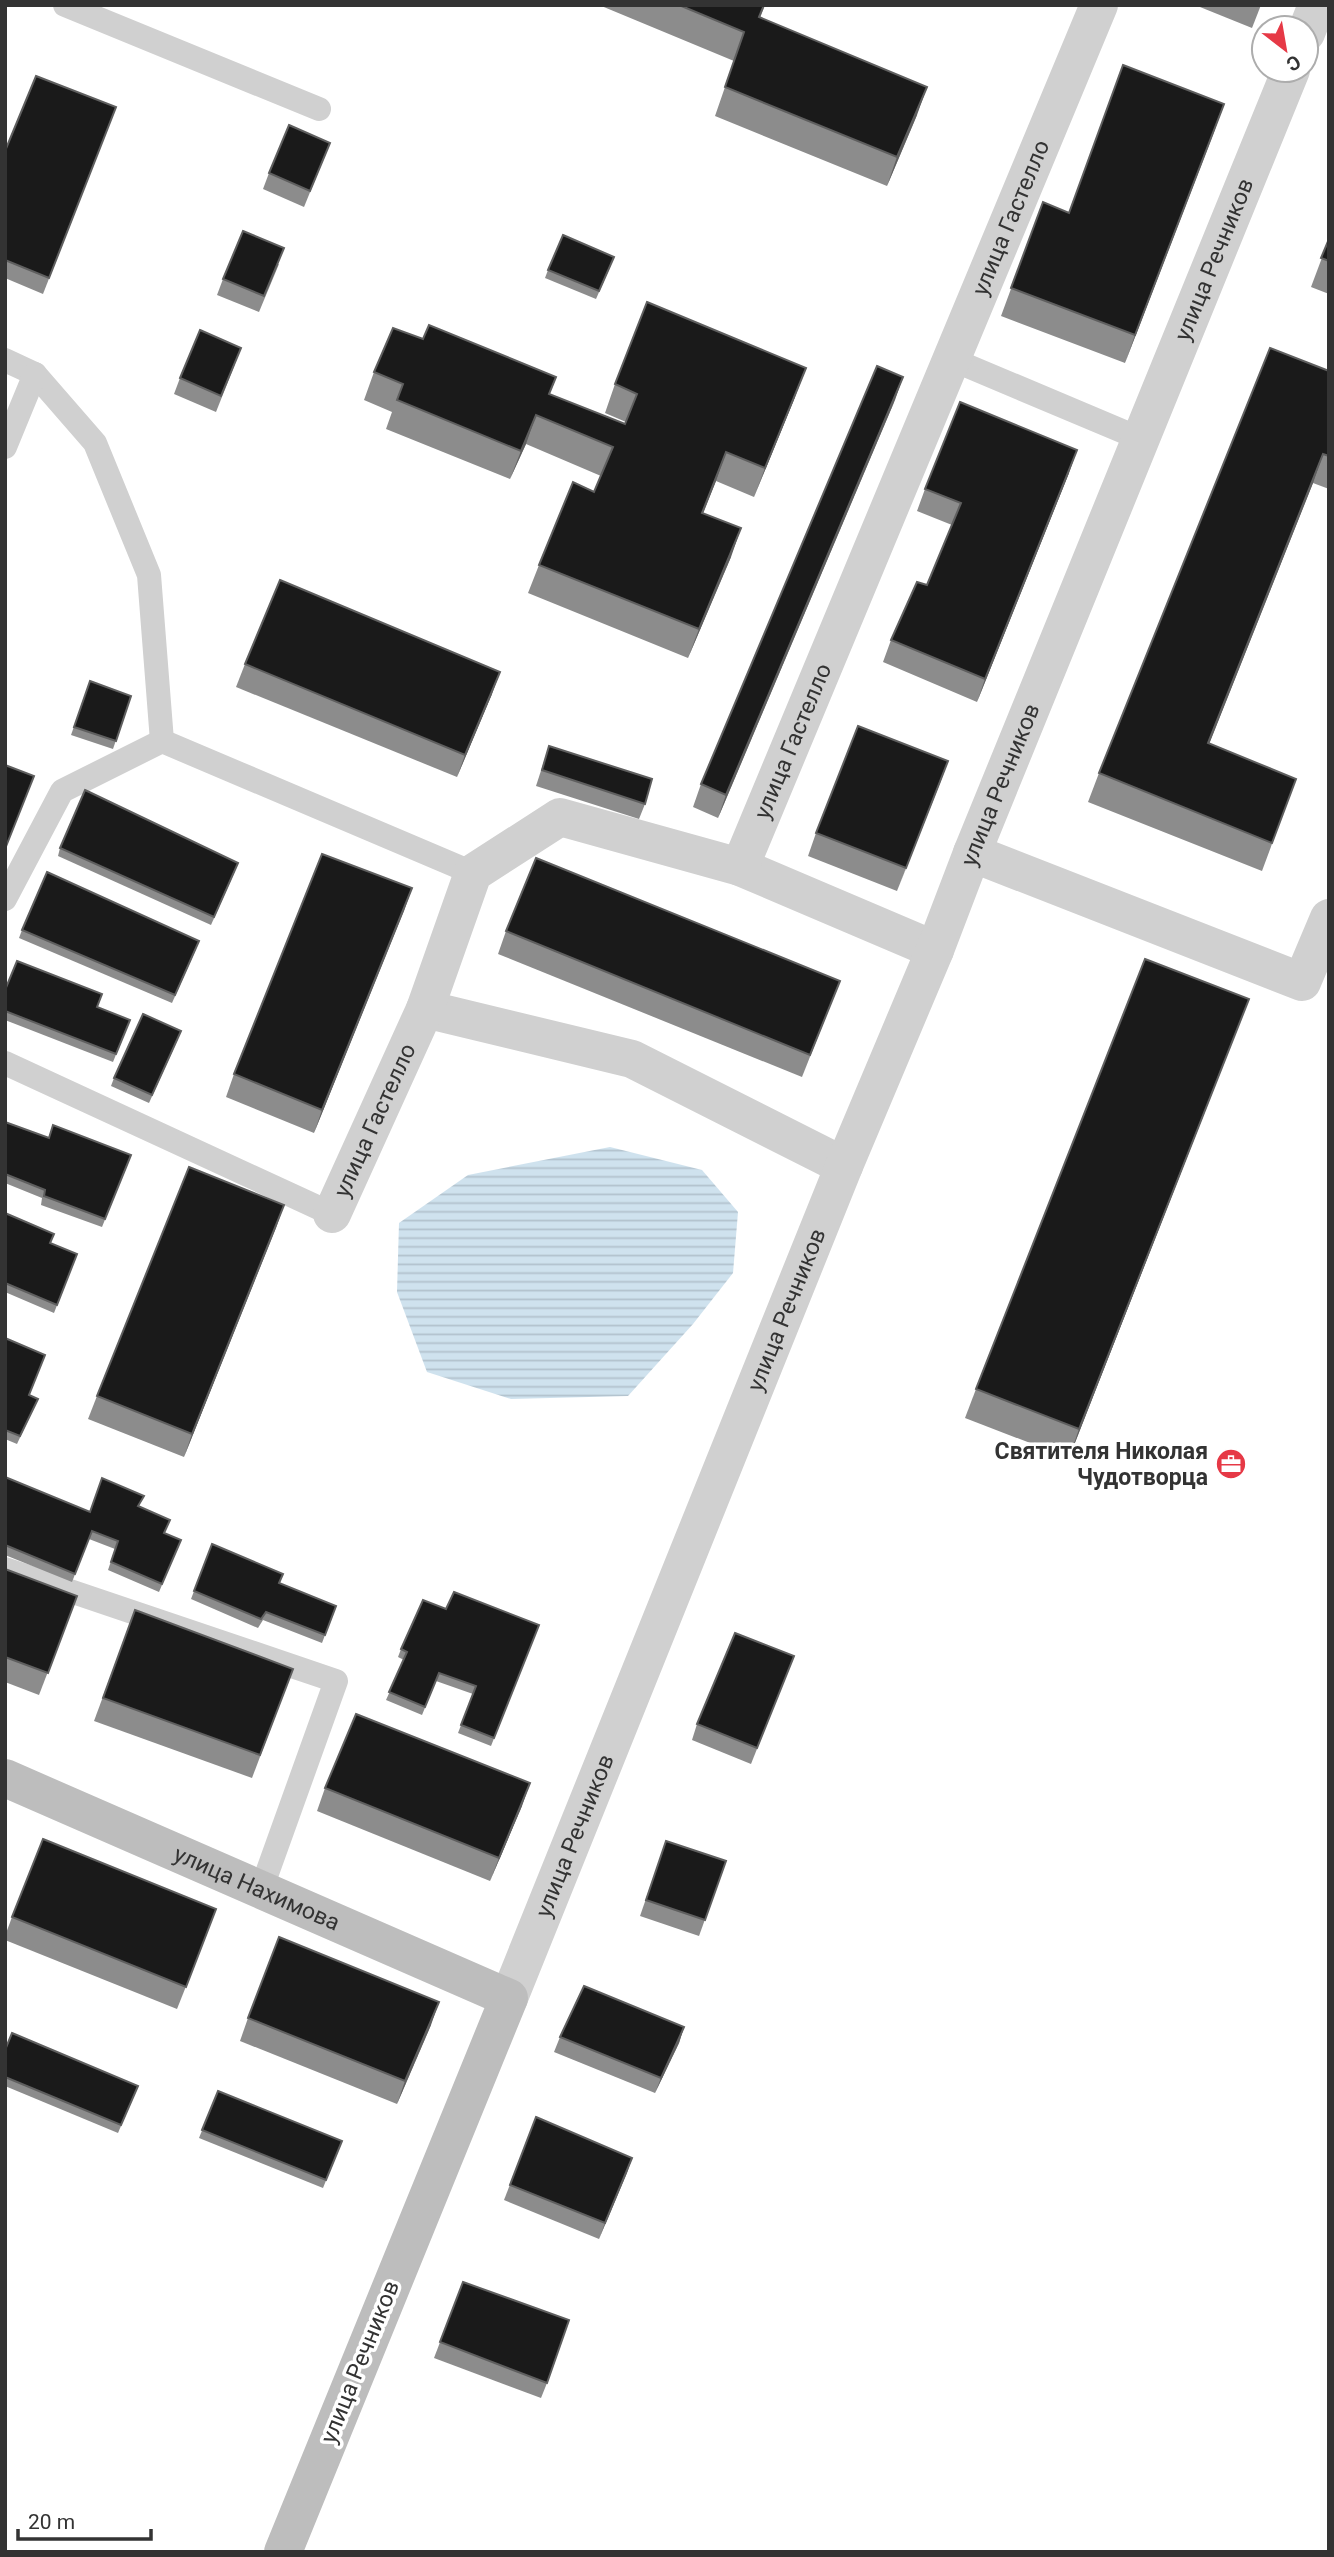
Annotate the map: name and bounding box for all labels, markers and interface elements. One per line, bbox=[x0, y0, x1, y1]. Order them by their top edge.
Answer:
north arrow bbox=[1250, 14, 1320, 84]
text: С bbox=[1282, 50, 1305, 76]
street label: улица Гастелло bbox=[966, 136, 1055, 299]
street label: улица Речников bbox=[1169, 174, 1259, 345]
street label: улица Гастелло bbox=[748, 659, 837, 823]
street label: улица Речников bbox=[955, 699, 1045, 870]
street label: улица Гастелло bbox=[328, 1039, 421, 1201]
street label: улица Речников bbox=[741, 1224, 831, 1395]
place label: Святителя Николая Чудотворца bbox=[995, 1438, 1208, 1491]
office icon: Святителя Николая Чудотворца bbox=[1214, 1447, 1248, 1481]
street label: улица Речников bbox=[530, 1750, 619, 1921]
street label: улица Нахимова bbox=[170, 1840, 344, 1936]
street label: улица Речников bbox=[315, 2277, 405, 2447]
scale bar bbox=[18, 2498, 150, 2542]
text: 20 m bbox=[28, 2510, 75, 2534]

